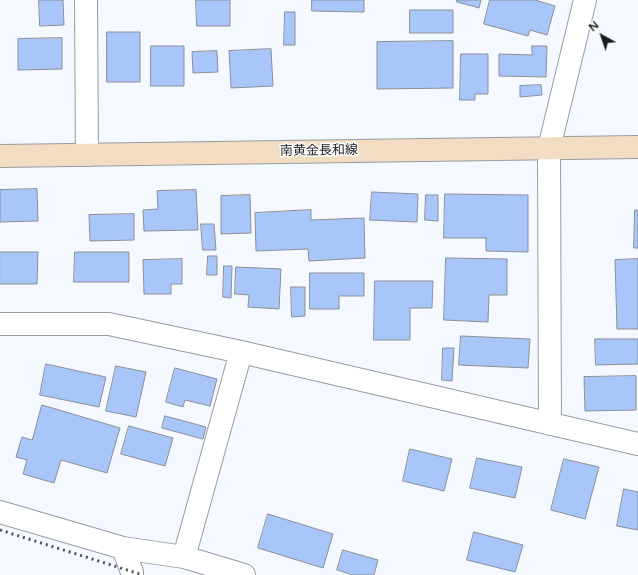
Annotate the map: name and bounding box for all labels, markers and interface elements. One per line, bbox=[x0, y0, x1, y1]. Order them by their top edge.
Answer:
north arrow bbox=[582, 16, 622, 56]
text: N bbox=[586, 19, 602, 34]
street label: 南黄金長和線 bbox=[280, 143, 358, 159]

